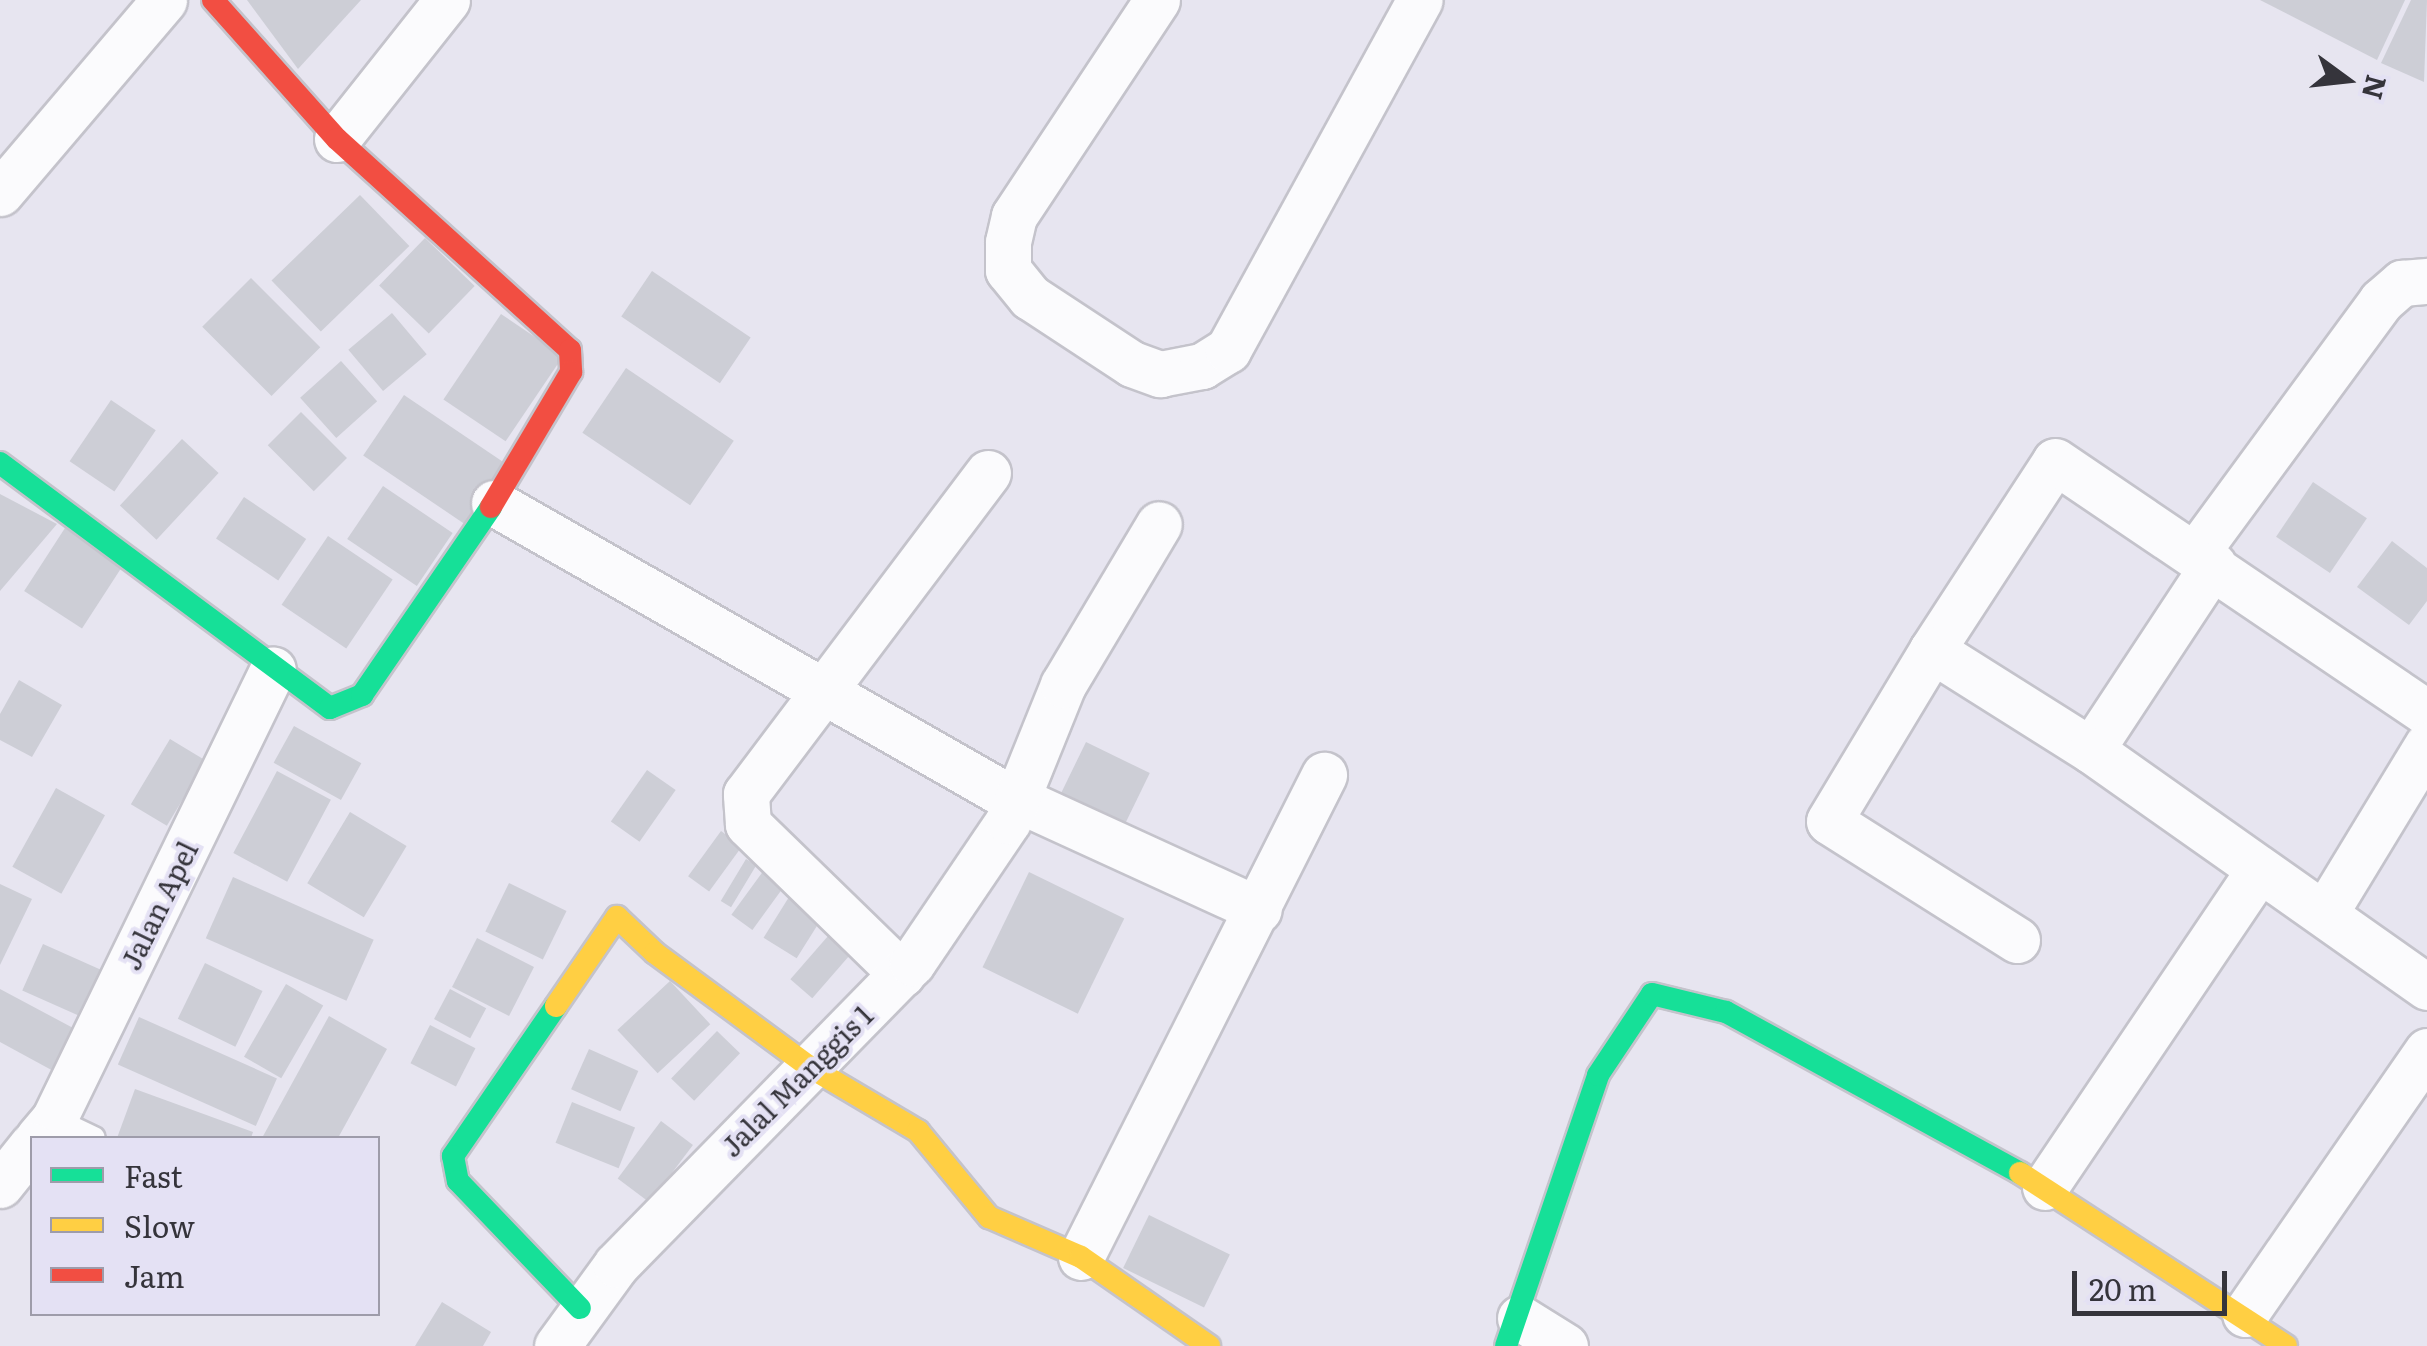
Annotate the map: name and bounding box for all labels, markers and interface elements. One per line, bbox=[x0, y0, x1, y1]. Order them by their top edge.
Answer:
north arrow bbox=[2297, 30, 2397, 130]
text: N bbox=[2353, 71, 2399, 105]
street label: Jalan Apel bbox=[113, 835, 203, 975]
street label: Jalal Manggis 1 bbox=[713, 997, 879, 1163]
legend bbox=[30, 1136, 380, 1316]
text: Fast bbox=[124, 1153, 183, 1197]
text: Slow bbox=[124, 1203, 195, 1247]
scale bar bbox=[2077, 1251, 2232, 1313]
text: Jam bbox=[124, 1253, 184, 1297]
text: 20 m bbox=[2089, 1266, 2157, 1310]

